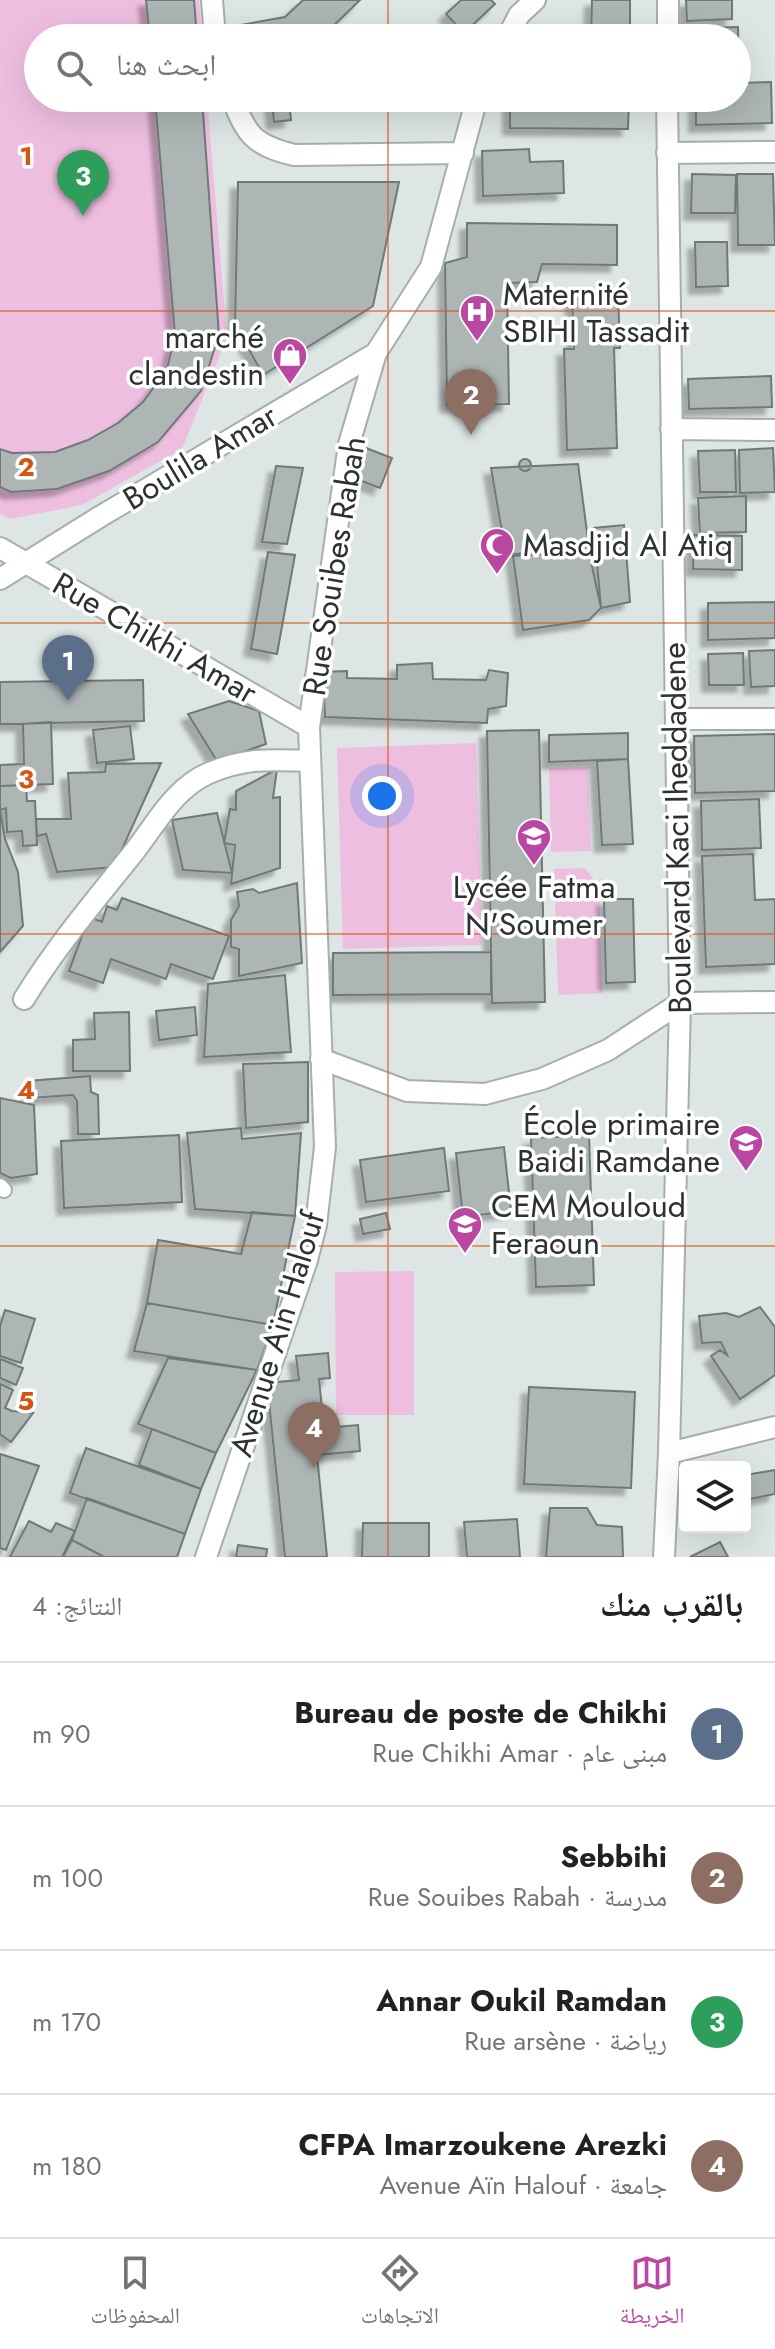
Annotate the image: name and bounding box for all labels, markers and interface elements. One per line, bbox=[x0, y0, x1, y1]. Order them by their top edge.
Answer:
search box bbox=[24, 24, 751, 112]
text: ابحث هنا bbox=[116, 43, 216, 86]
icon: search bbox=[52, 46, 96, 90]
text: 1 bbox=[19, 137, 33, 175]
pin: 3 bbox=[57, 150, 109, 216]
place label: Maternité SBIHI Tassadit bbox=[503, 271, 689, 354]
hospital icon: Maternité SBIHI Tassadit bbox=[458, 293, 496, 343]
place label: marché clandestin bbox=[129, 314, 264, 397]
shop icon: marché clandestin bbox=[271, 336, 309, 386]
pin: 2 bbox=[445, 369, 497, 435]
street label: Boulila Amar bbox=[114, 393, 286, 521]
street label: Rue Souibes Rabah bbox=[291, 433, 377, 699]
text: 2 bbox=[17, 448, 35, 486]
place label: Masdjid Al Atiq bbox=[523, 522, 733, 568]
mosque icon: Masdjid Al Atiq bbox=[478, 526, 516, 576]
street label: Rue Chikhi Amar bbox=[44, 561, 266, 715]
pin: 1 bbox=[42, 635, 94, 701]
street label: Boulevard Kaci Iheddadene bbox=[651, 642, 703, 1014]
text: 3 bbox=[18, 760, 34, 798]
your location bbox=[362, 776, 402, 816]
school or university icon: Lycée Fatma N'Soumer bbox=[515, 817, 553, 867]
place label: Lycée Fatma N'Soumer bbox=[453, 864, 615, 947]
text: 4 bbox=[17, 1071, 35, 1109]
place label: École primaire Baidi Ramdane bbox=[517, 1101, 720, 1184]
school or university icon: École primaire Baidi Ramdane bbox=[727, 1123, 765, 1173]
place label: CEM Mouloud Feraoun bbox=[491, 1183, 686, 1266]
street label: Avenue Aïn Halouf bbox=[218, 1205, 336, 1462]
school or university icon: CEM Mouloud Feraoun bbox=[446, 1205, 484, 1255]
text: 5 bbox=[18, 1382, 34, 1420]
pin: 4 bbox=[288, 1402, 340, 1468]
map controls bbox=[679, 1461, 751, 1533]
button: layers bbox=[679, 1461, 751, 1533]
text: بالقرب منك bbox=[600, 1580, 743, 1629]
text: النتائج: 4 bbox=[32, 1587, 122, 1625]
text: Bureau de poste de Chikhi bbox=[294, 1691, 667, 1734]
text: 90 m bbox=[32, 1715, 91, 1753]
text: 1 bbox=[710, 1715, 724, 1753]
text: مبنى عام · Rue Chikhi Amar bbox=[372, 1734, 667, 1772]
text: Sebbihi bbox=[560, 1835, 667, 1878]
text: 100 m bbox=[32, 1859, 103, 1897]
text: 2 bbox=[708, 1859, 726, 1897]
text: مدرسة · Rue Souibes Rabah bbox=[368, 1878, 667, 1916]
text: Annar Oukil Ramdan bbox=[376, 1979, 667, 2022]
text: 170 m bbox=[32, 2003, 101, 2041]
text: 3 bbox=[709, 2003, 725, 2041]
text: رياضة · Rue arsène bbox=[464, 2022, 667, 2060]
text: CFPA Imarzoukene Arezki bbox=[299, 2123, 667, 2166]
text: 180 m bbox=[32, 2147, 102, 2185]
text: 4 bbox=[708, 2147, 726, 2185]
text: جامعة · Avenue Aïn Halouf bbox=[380, 2166, 667, 2204]
tab: المحفوظات bbox=[90, 2251, 180, 2337]
tab: الاتجاهات bbox=[361, 2251, 439, 2337]
tab: الخريطة bbox=[620, 2251, 685, 2337]

